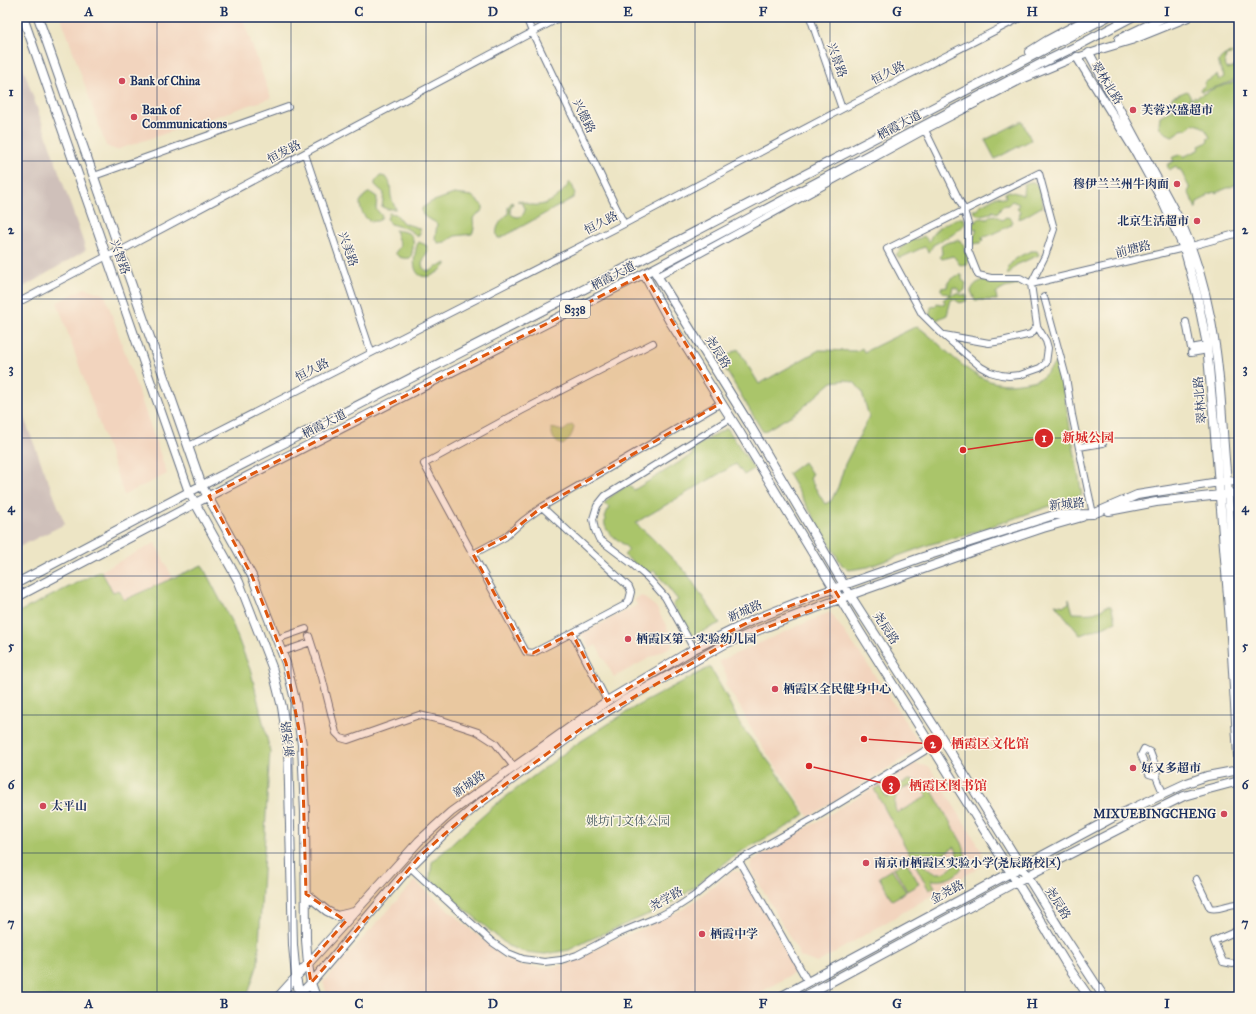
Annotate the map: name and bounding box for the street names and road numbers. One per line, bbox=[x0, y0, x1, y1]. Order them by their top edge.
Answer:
street label: 兴景路 bbox=[825, 41, 849, 79]
street label: 恒久路 bbox=[869, 59, 907, 87]
street label: 翠林北路 bbox=[1088, 59, 1126, 107]
street label: 兴德路 bbox=[570, 97, 598, 135]
street label: 栖霞大道 bbox=[875, 108, 923, 142]
street label: 恒发路 bbox=[265, 137, 303, 167]
street label: 恒久路 bbox=[582, 209, 620, 237]
street label: 兴美路 bbox=[336, 230, 360, 268]
street label: 兴智路 bbox=[108, 238, 132, 276]
street label: 前塘路 bbox=[1114, 238, 1152, 260]
street label: 栖霞大道 bbox=[588, 259, 638, 293]
road number: S338 bbox=[560, 300, 590, 318]
street label: 尧辰路 bbox=[703, 333, 733, 371]
street label: 恒久路 bbox=[293, 356, 331, 384]
street label: 翠林北路 bbox=[1191, 375, 1209, 425]
street label: 栖霞大道 bbox=[299, 407, 349, 441]
street label: 新城路 bbox=[1048, 495, 1086, 513]
street label: 新城路 bbox=[726, 598, 764, 624]
street label: 尧辰路 bbox=[870, 609, 902, 647]
street label: 新尧路 bbox=[279, 720, 297, 758]
street label: 新城路 bbox=[450, 768, 488, 800]
street label: 金尧路 bbox=[928, 877, 966, 907]
street label: 尧学路 bbox=[647, 884, 685, 914]
street label: 尧辰路 bbox=[1043, 884, 1073, 922]

